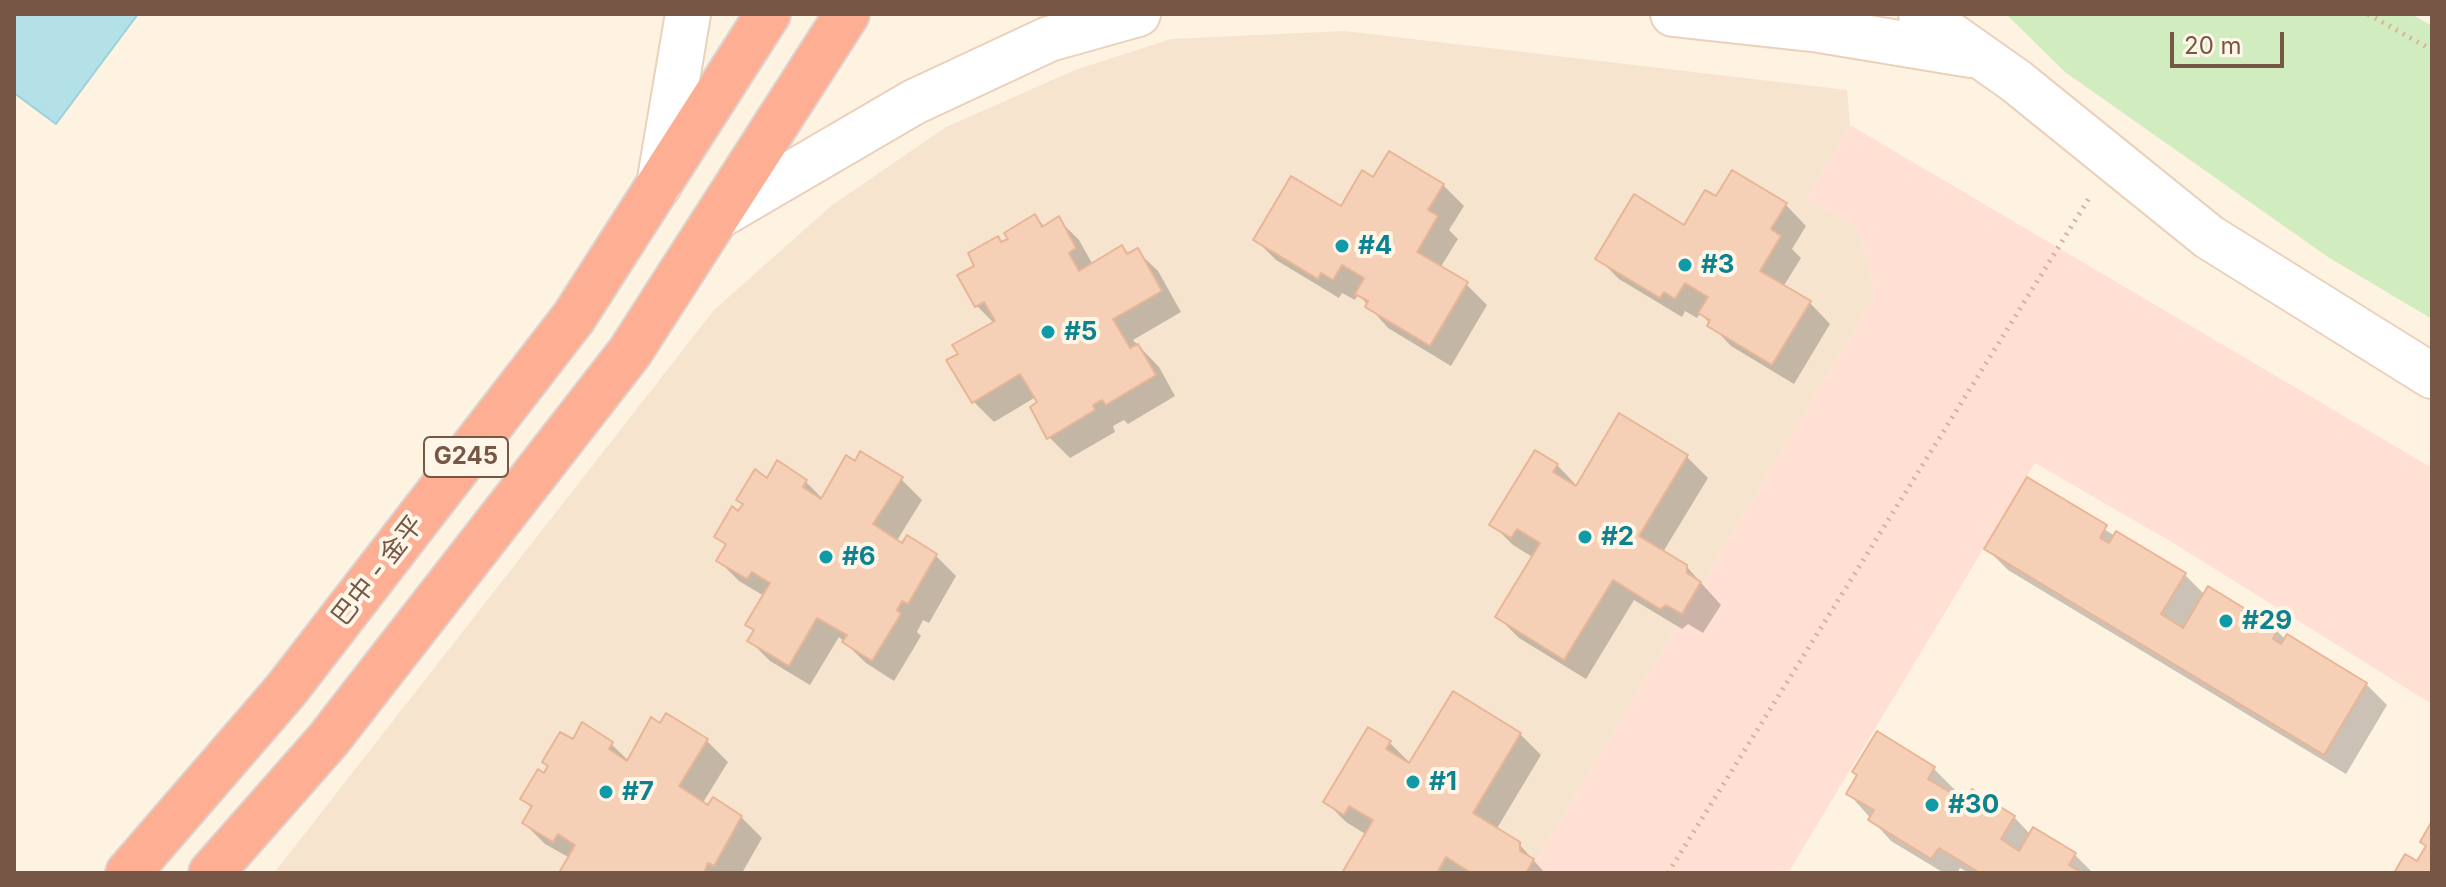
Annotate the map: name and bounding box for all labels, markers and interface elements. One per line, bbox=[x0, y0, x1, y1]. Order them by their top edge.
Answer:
scale bar bbox=[2174, 16, 2288, 66]
text: 20 m bbox=[2184, 31, 2242, 60]
place label: #4 bbox=[1358, 230, 1392, 262]
marker: #4 bbox=[1333, 237, 1351, 255]
place label: #3 bbox=[1701, 249, 1735, 281]
marker: #3 bbox=[1676, 256, 1694, 274]
place label: #5 bbox=[1064, 316, 1097, 348]
marker: #5 bbox=[1039, 323, 1057, 341]
road number: G245 bbox=[424, 437, 508, 477]
street label: 巴中 - 金平 bbox=[326, 510, 430, 632]
place label: #2 bbox=[1601, 521, 1634, 553]
marker: #2 bbox=[1576, 528, 1594, 546]
place label: #6 bbox=[842, 541, 876, 573]
marker: #6 bbox=[817, 548, 835, 566]
place label: #29 bbox=[2242, 605, 2292, 637]
marker: #29 bbox=[2217, 612, 2235, 630]
place label: #1 bbox=[1429, 766, 1457, 798]
marker: #1 bbox=[1404, 773, 1422, 791]
place label: #7 bbox=[622, 776, 654, 808]
marker: #7 bbox=[597, 783, 615, 801]
place label: #30 bbox=[1948, 789, 1999, 821]
marker: #30 bbox=[1923, 796, 1941, 814]

